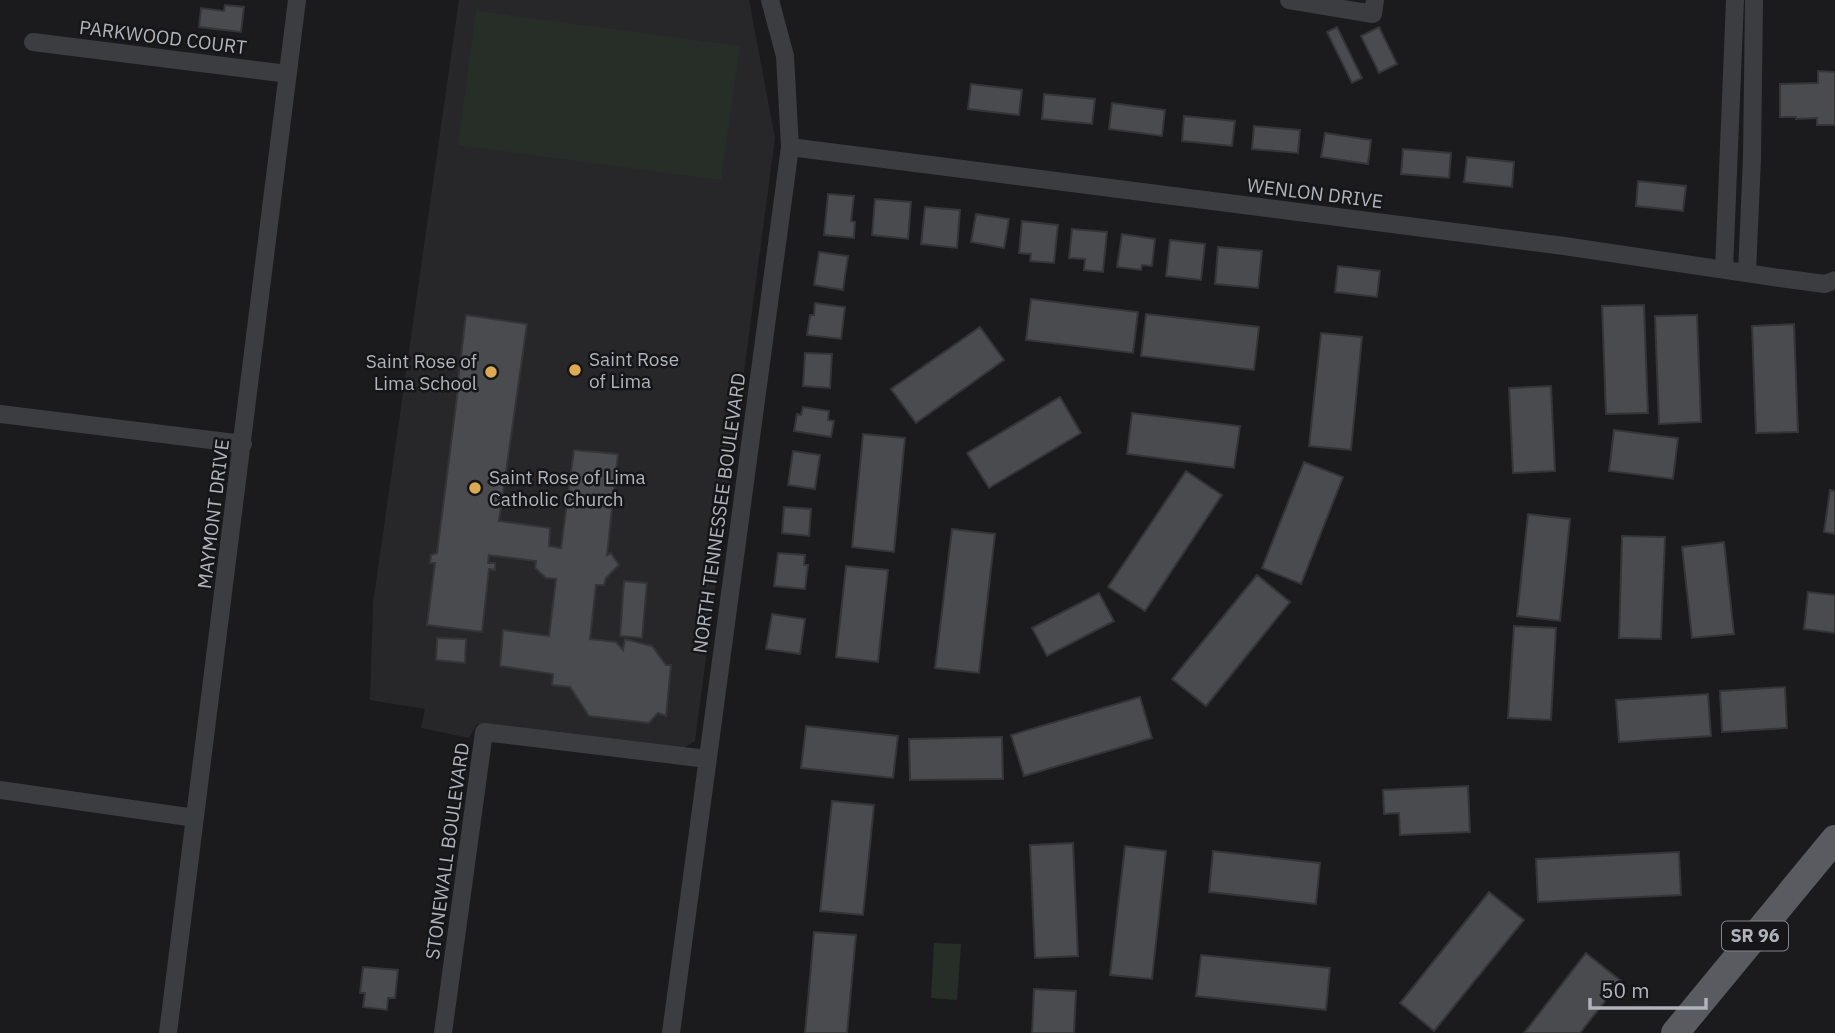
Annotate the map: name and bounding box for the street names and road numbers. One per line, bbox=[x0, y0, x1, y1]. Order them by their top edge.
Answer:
street label: PARKWOOD COURT bbox=[78, 15, 248, 59]
street label: WENLON DRIVE bbox=[1246, 173, 1384, 213]
street label: NORTH TENNESSEE BOULEVARD bbox=[687, 371, 751, 655]
street label: MAYMONT DRIVE bbox=[192, 438, 234, 590]
street label: STONEWALL BOULEVARD bbox=[420, 741, 474, 961]
road number: SR 96 bbox=[1722, 922, 1788, 951]

